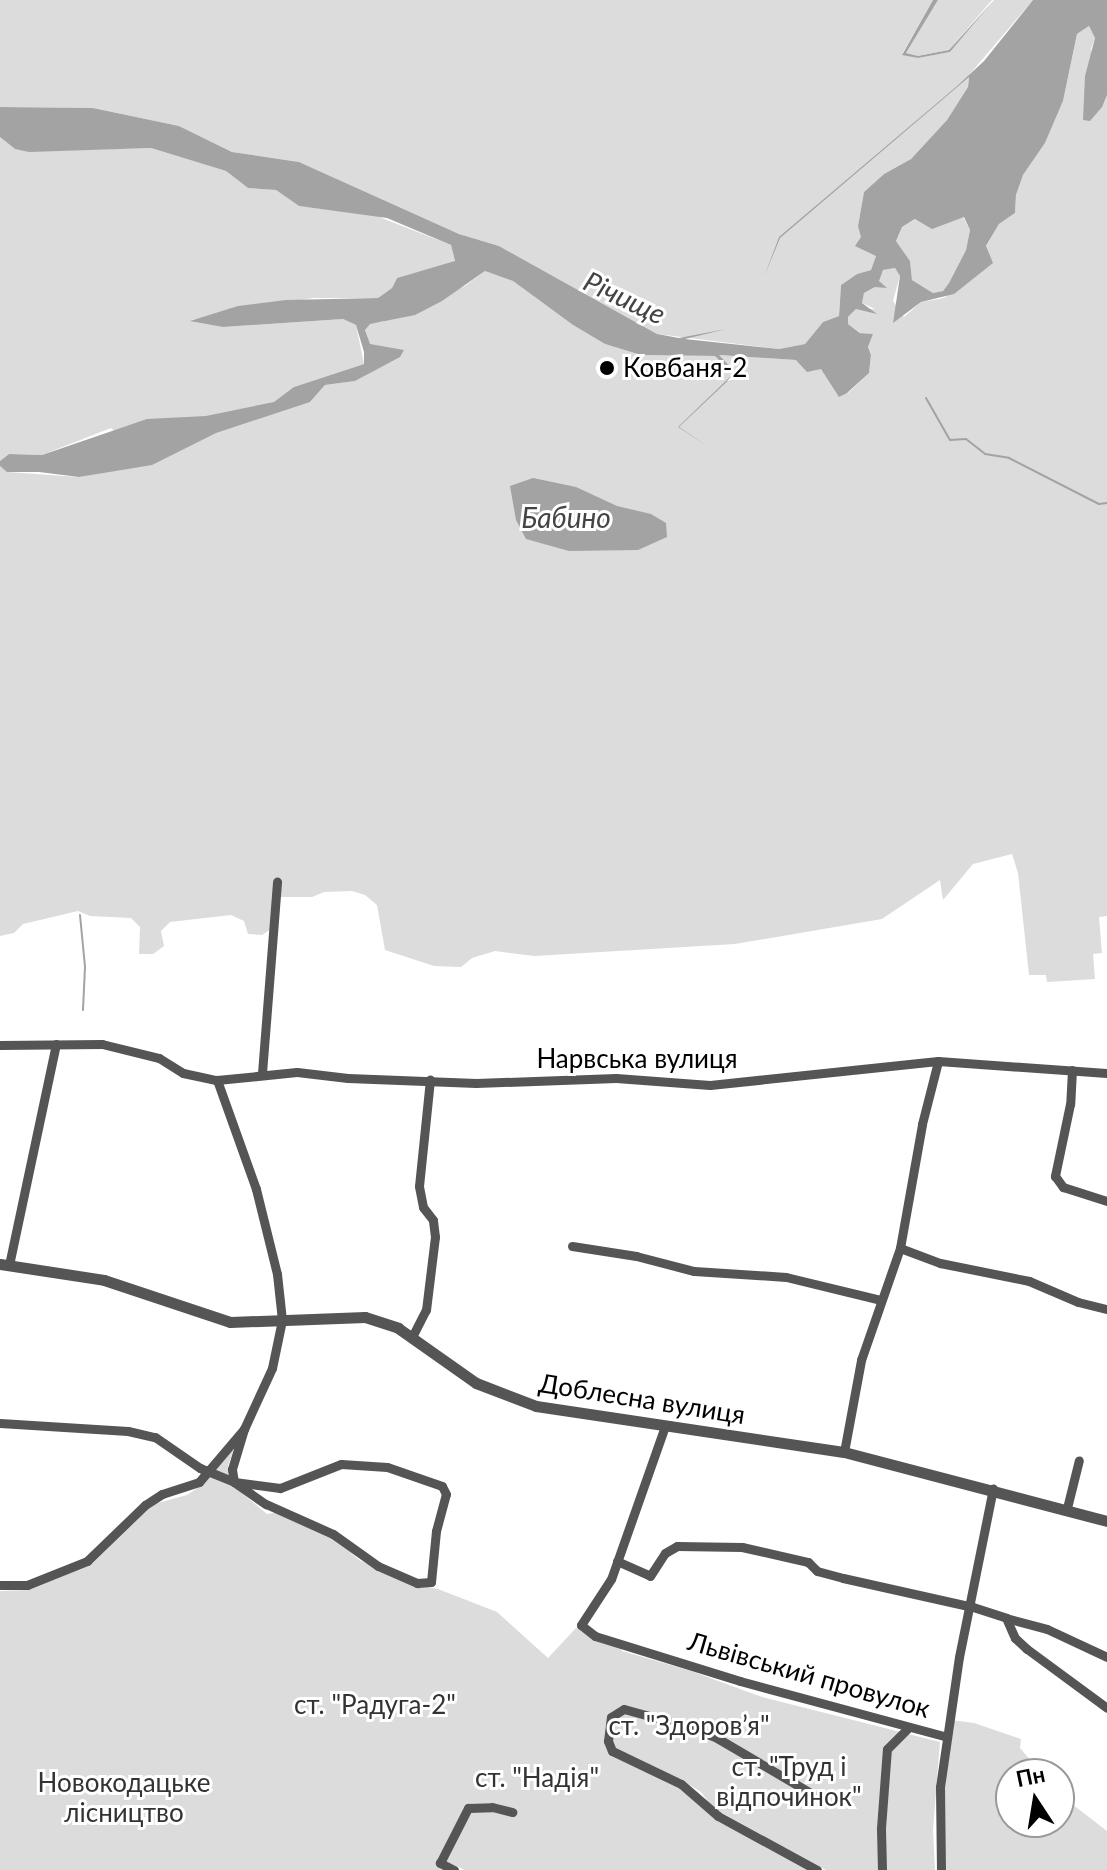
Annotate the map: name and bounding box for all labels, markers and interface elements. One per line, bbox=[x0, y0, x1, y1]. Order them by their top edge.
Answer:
water label: Річище bbox=[579, 263, 671, 331]
place label: Ковбаня-2 bbox=[623, 352, 747, 384]
marker: Ковбаня-2 bbox=[598, 359, 616, 377]
water label: Бабино bbox=[521, 500, 611, 534]
street label: Нарвська вулиця bbox=[536, 1043, 738, 1075]
street label: Доблесна вулиця bbox=[537, 1367, 747, 1431]
street label: Львівський провулок bbox=[684, 1626, 934, 1724]
park label: ст. "Радуга-2" bbox=[294, 1689, 456, 1721]
park label: ст. "Здоров’я" bbox=[608, 1710, 770, 1742]
park label: ст. "Труд і відпочинок" bbox=[716, 1751, 862, 1812]
north arrow bbox=[995, 1758, 1075, 1838]
text: Пн bbox=[1013, 1760, 1047, 1792]
park label: ст. "Надія" bbox=[475, 1762, 599, 1794]
park label: Новокодацьке лісництво bbox=[38, 1767, 210, 1828]

